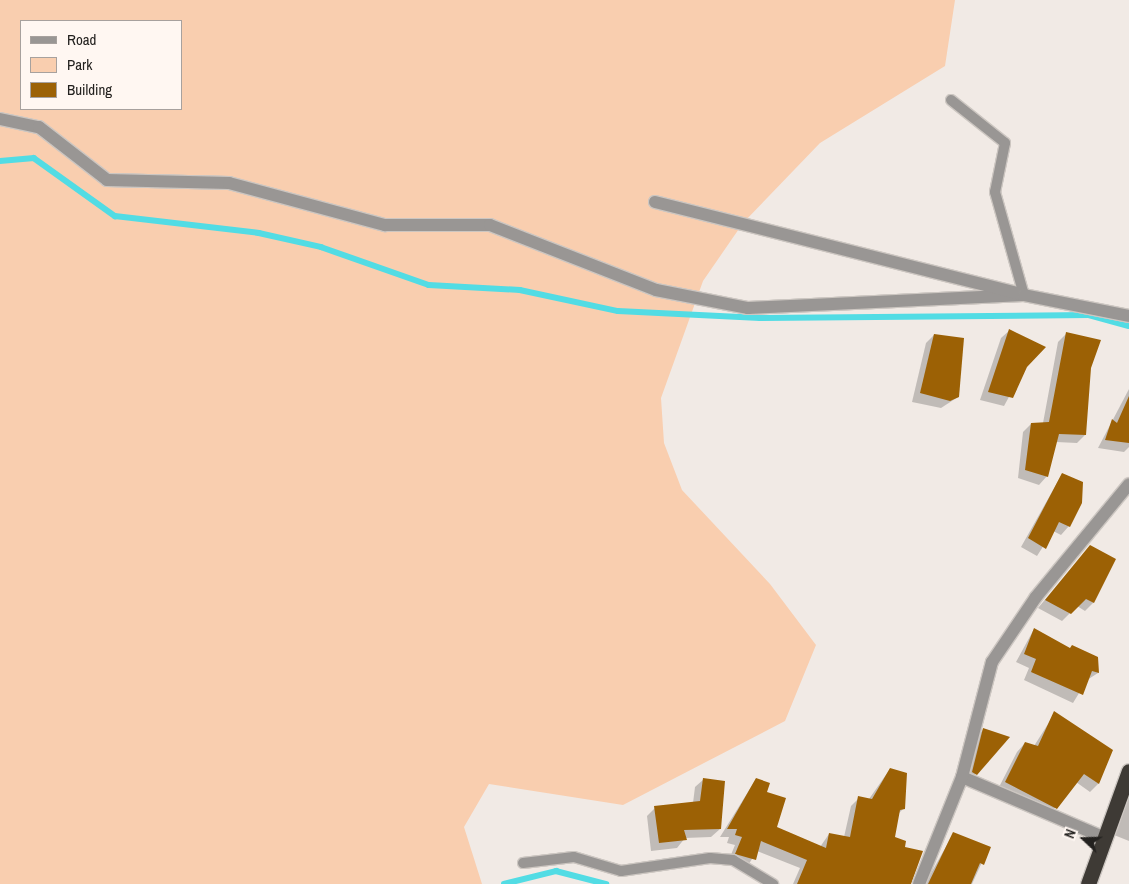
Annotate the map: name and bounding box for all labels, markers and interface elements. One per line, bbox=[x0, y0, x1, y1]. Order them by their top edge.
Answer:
legend bbox=[20, 20, 182, 110]
text: Road bbox=[67, 29, 96, 50]
text: Park bbox=[67, 54, 92, 75]
text: Building bbox=[67, 79, 112, 100]
north arrow bbox=[1059, 814, 1109, 864]
text: N bbox=[1060, 827, 1080, 841]

